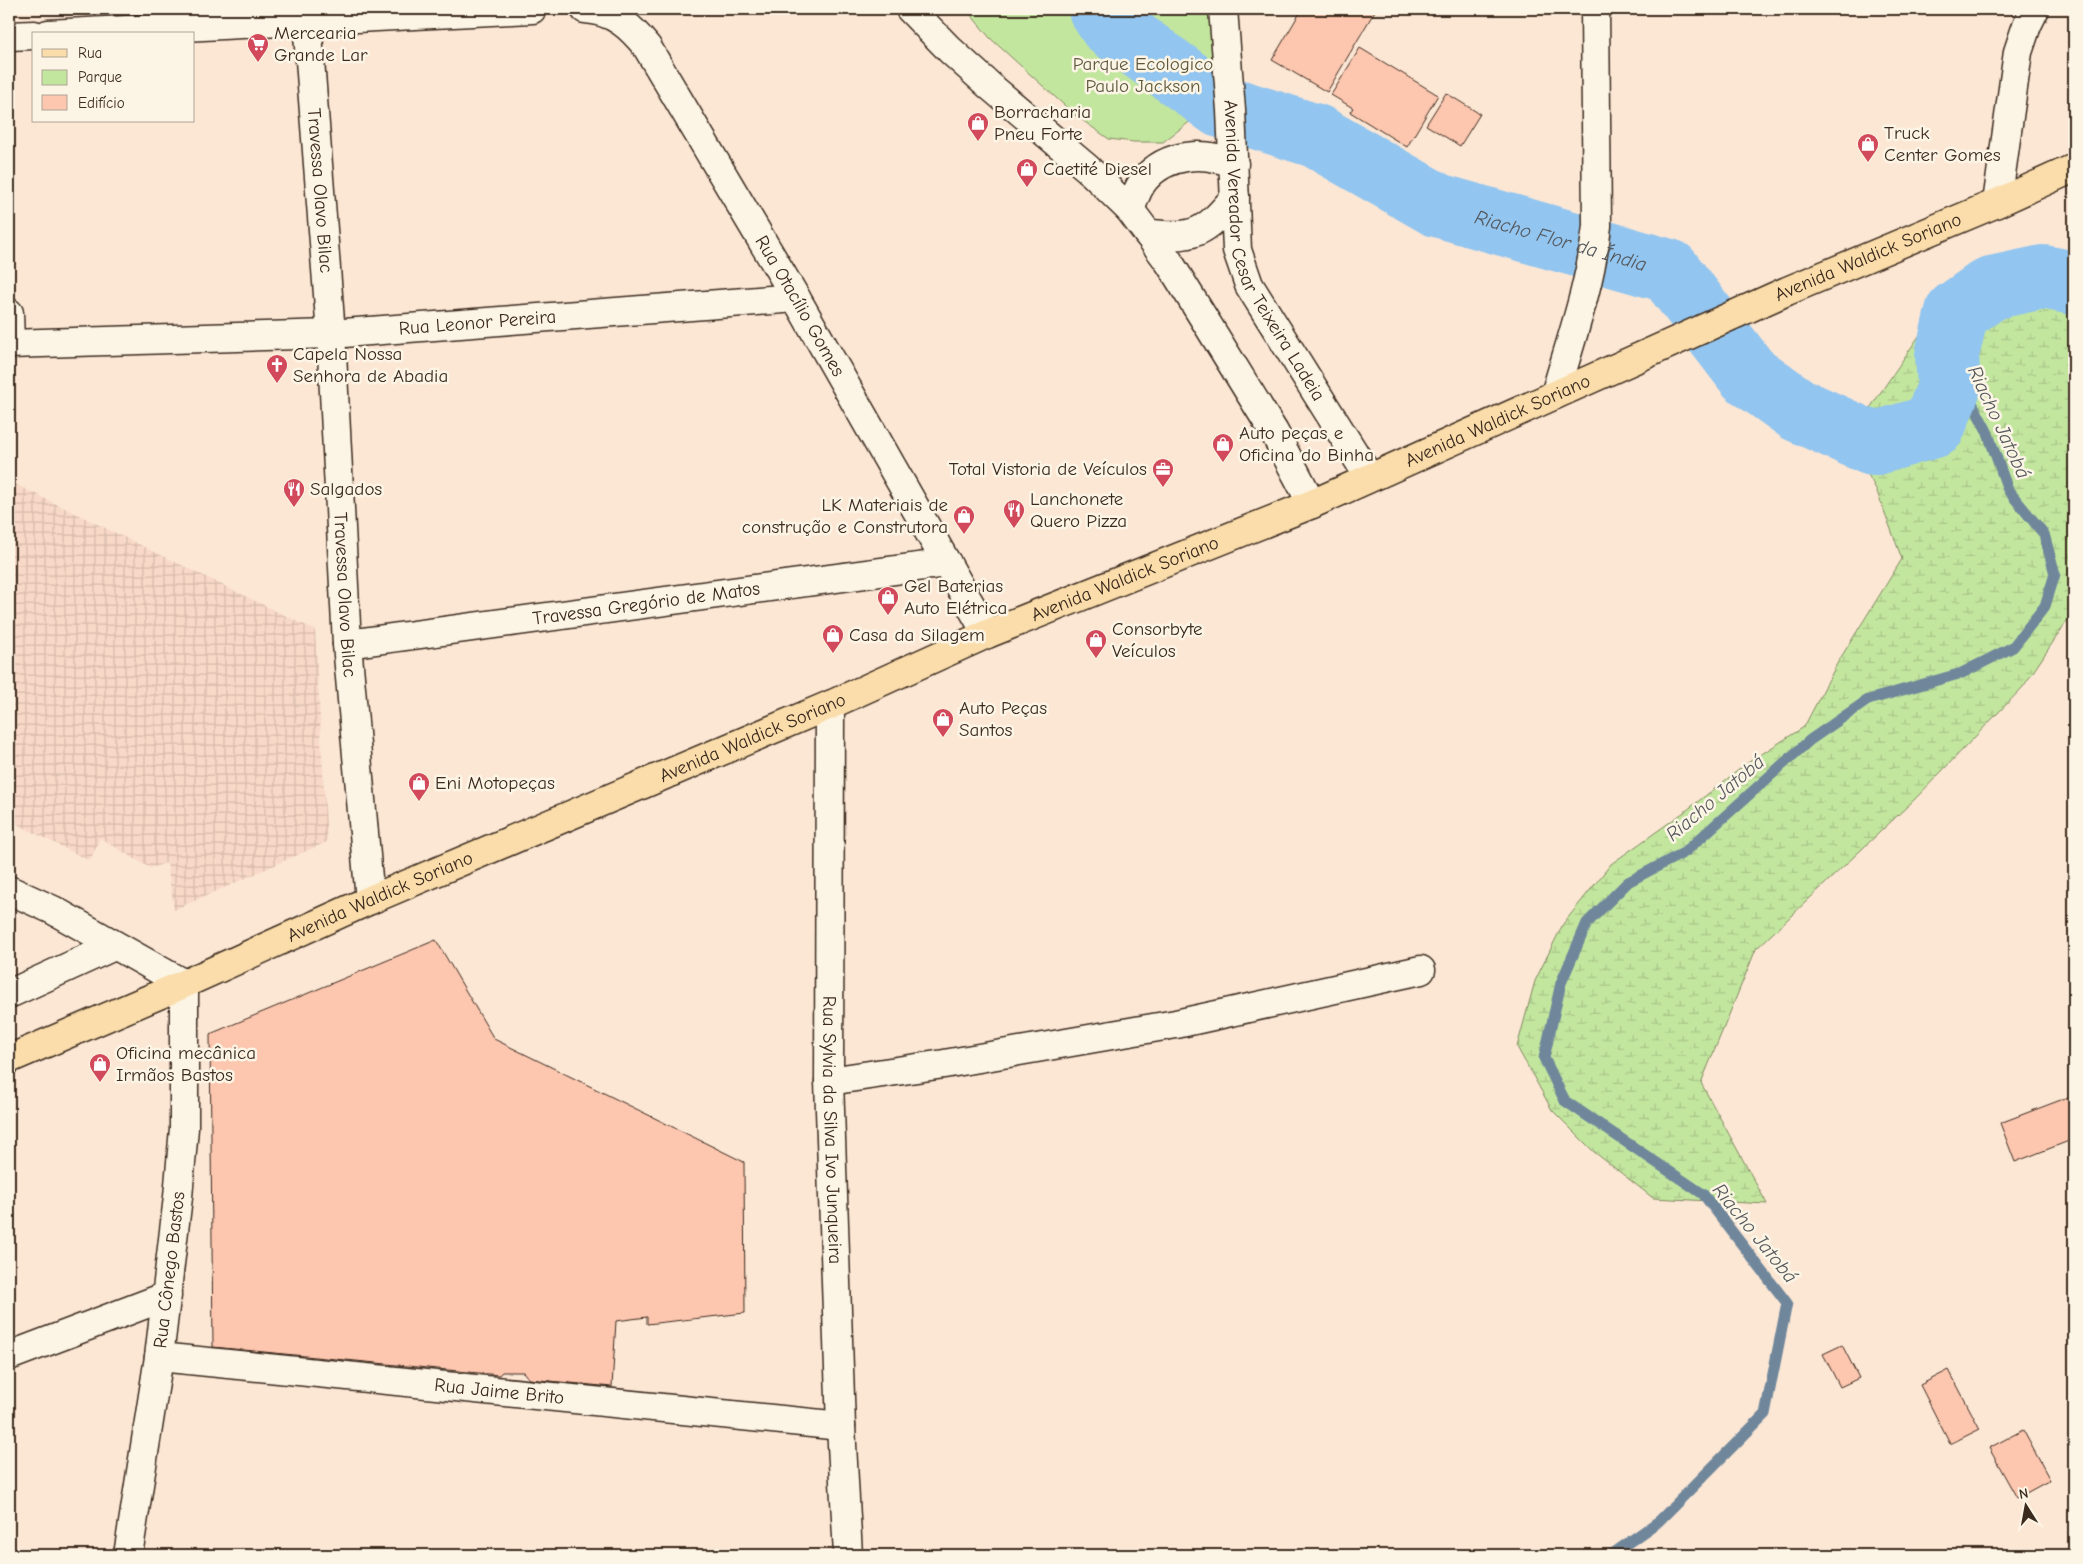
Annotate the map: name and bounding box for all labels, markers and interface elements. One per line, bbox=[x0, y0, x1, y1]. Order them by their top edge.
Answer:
place label: Mercearia Grande Lar bbox=[274, 22, 368, 66]
legend bbox=[32, 32, 195, 122]
supermarket icon: Mercearia Grande Lar bbox=[246, 32, 270, 63]
text: Rua bbox=[78, 44, 102, 62]
park label: Parque Ecologico Paulo Jackson bbox=[1073, 53, 1213, 97]
text: Parque bbox=[78, 68, 123, 86]
text: Edifício bbox=[78, 94, 125, 112]
street label: Avenida Vereador Cesar Teixeira Ladeia bbox=[1219, 99, 1330, 405]
place label: Borracharia Pneu Forte bbox=[994, 101, 1091, 145]
street label: Travessa Olavo Bilac bbox=[303, 107, 337, 274]
shop icon: Borracharia Pneu Forte bbox=[966, 111, 990, 142]
place label: Truck Center Gomes bbox=[1884, 122, 2001, 166]
shop icon: Truck Center Gomes bbox=[1856, 132, 1880, 163]
shop icon: Caetité Diesel bbox=[1015, 157, 1039, 188]
place label: Caetité Diesel bbox=[1043, 158, 1152, 180]
water label: Riacho Flor da Índia bbox=[1472, 205, 1649, 276]
street label: Avenida Waldick Soriano bbox=[1771, 208, 1965, 306]
street label: Rua Otacílio Gomes bbox=[750, 232, 849, 381]
street label: Rua Leonor Pereira bbox=[398, 306, 557, 340]
place label: Capela Nossa Senhora de Abadia bbox=[293, 343, 448, 387]
church icon: Capela Nossa Senhora de Abadia bbox=[265, 353, 289, 384]
water label: Riacho Jatobá bbox=[1963, 362, 2035, 482]
street label: Avenida Waldick Soriano bbox=[1402, 370, 1594, 472]
place label: Auto peças e Oficina do Binha bbox=[1239, 422, 1374, 466]
shop icon: Auto peças e Oficina do Binha bbox=[1211, 432, 1235, 463]
office icon: Total Vistoria de Veículos bbox=[1151, 457, 1175, 488]
place label: Total Vistoria de Veículos bbox=[949, 458, 1147, 480]
restaurant icon: Salgados bbox=[282, 477, 306, 508]
place label: Salgados bbox=[310, 478, 382, 500]
place label: Lanchonete Quero Pizza bbox=[1030, 488, 1127, 532]
place label: LK Materiais de construção e Construtora bbox=[742, 494, 948, 538]
restaurant icon: Lanchonete Quero Pizza bbox=[1002, 498, 1026, 529]
shop icon: LK Materiais de construção e Construtora bbox=[952, 504, 976, 535]
street label: Travessa Olavo Bilac bbox=[329, 512, 361, 678]
street label: Avenida Waldick Soriano bbox=[1028, 531, 1222, 626]
place label: Gel Baterias Auto Elétrica bbox=[904, 575, 1007, 619]
street label: Travessa Gregório de Matos bbox=[531, 577, 761, 630]
shop icon: Gel Baterias Auto Elétrica bbox=[876, 585, 900, 616]
place label: Consorbyte Veículos bbox=[1112, 618, 1203, 662]
shop icon: Casa da Silagem bbox=[821, 623, 845, 654]
place label: Casa da Silagem bbox=[849, 624, 985, 646]
shop icon: Consorbyte Veículos bbox=[1084, 628, 1108, 659]
street label: Avenida Waldick Soriano bbox=[656, 688, 849, 787]
place label: Auto Peças Santos bbox=[959, 697, 1047, 741]
shop icon: Auto Peças Santos bbox=[931, 707, 955, 738]
water label: Riacho Jatobá bbox=[1661, 750, 1769, 846]
shop icon: Eni Motopeças bbox=[407, 771, 431, 802]
place label: Eni Motopeças bbox=[435, 772, 555, 794]
street label: Avenida Waldick Soriano bbox=[284, 847, 476, 947]
street label: Rua Sylvia da Silva Ivo Junqueira bbox=[818, 996, 846, 1265]
place label: Oficina mecânica Irmãos Bastos bbox=[116, 1042, 256, 1086]
shop icon: Oficina mecânica Irmãos Bastos bbox=[88, 1052, 112, 1083]
water label: Riacho Jatobá bbox=[1708, 1179, 1802, 1287]
street label: Rua Cônego Bastos bbox=[149, 1191, 189, 1350]
street label: Rua Jaime Brito bbox=[433, 1374, 565, 1409]
north arrow bbox=[2000, 1482, 2050, 1532]
text: N bbox=[2018, 1485, 2030, 1503]

